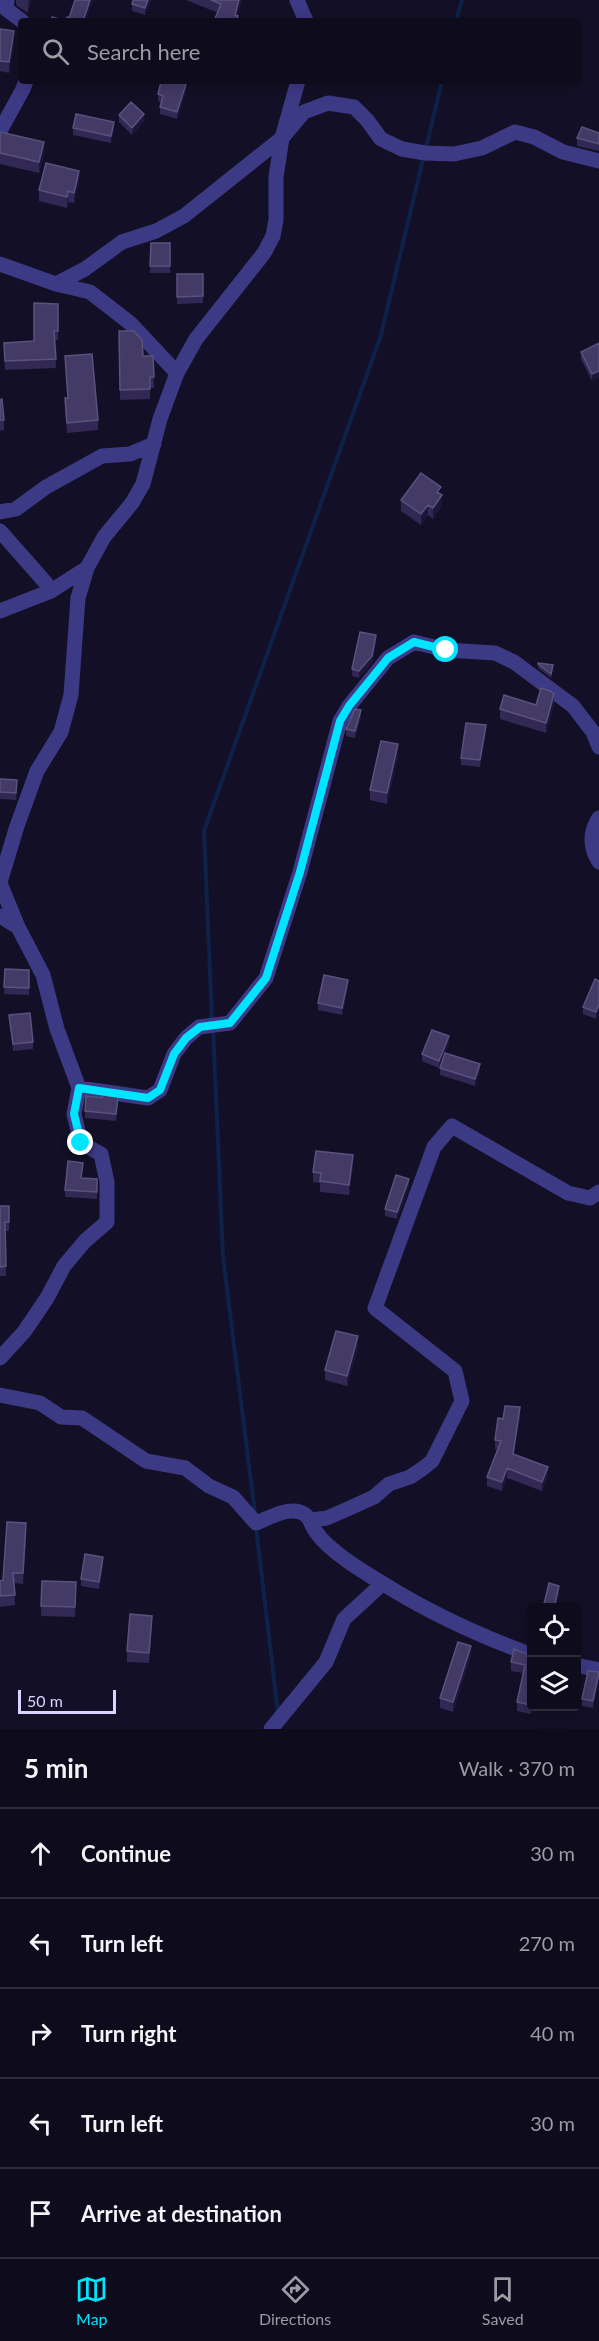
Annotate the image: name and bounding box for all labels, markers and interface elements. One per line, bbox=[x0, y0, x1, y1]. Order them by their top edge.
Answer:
search box bbox=[18, 18, 581, 84]
icon: search bbox=[39, 35, 72, 68]
text: Search here bbox=[87, 38, 200, 65]
route start bbox=[432, 636, 458, 662]
route end bbox=[67, 1129, 93, 1155]
map controls bbox=[527, 1603, 581, 1711]
button: locate bbox=[527, 1603, 581, 1657]
button: layers bbox=[527, 1657, 581, 1711]
scale bar bbox=[18, 1687, 116, 1714]
text: 50 m bbox=[27, 1691, 63, 1710]
text: 5 min bbox=[24, 1752, 88, 1784]
text: Walk · 370 m bbox=[459, 1756, 575, 1780]
icon: ahead bbox=[24, 1837, 57, 1870]
text: Continue bbox=[81, 1840, 171, 1867]
text: 30 m bbox=[530, 1841, 575, 1865]
icon: left bbox=[24, 1927, 57, 1960]
text: Turn left bbox=[81, 1930, 163, 1957]
text: 270 m bbox=[519, 1931, 575, 1955]
icon: right bbox=[24, 2017, 57, 2050]
text: Turn right bbox=[81, 2020, 176, 2047]
text: 40 m bbox=[530, 2021, 575, 2045]
icon: left bbox=[24, 2107, 57, 2140]
text: Turn left bbox=[81, 2110, 163, 2137]
text: 30 m bbox=[530, 2111, 575, 2135]
icon: arrive bbox=[24, 2197, 57, 2230]
text: Arrive at destination bbox=[81, 2200, 282, 2227]
tab: Map bbox=[75, 2273, 108, 2328]
tab: Directions bbox=[259, 2273, 331, 2328]
tab: Saved bbox=[482, 2273, 524, 2328]

